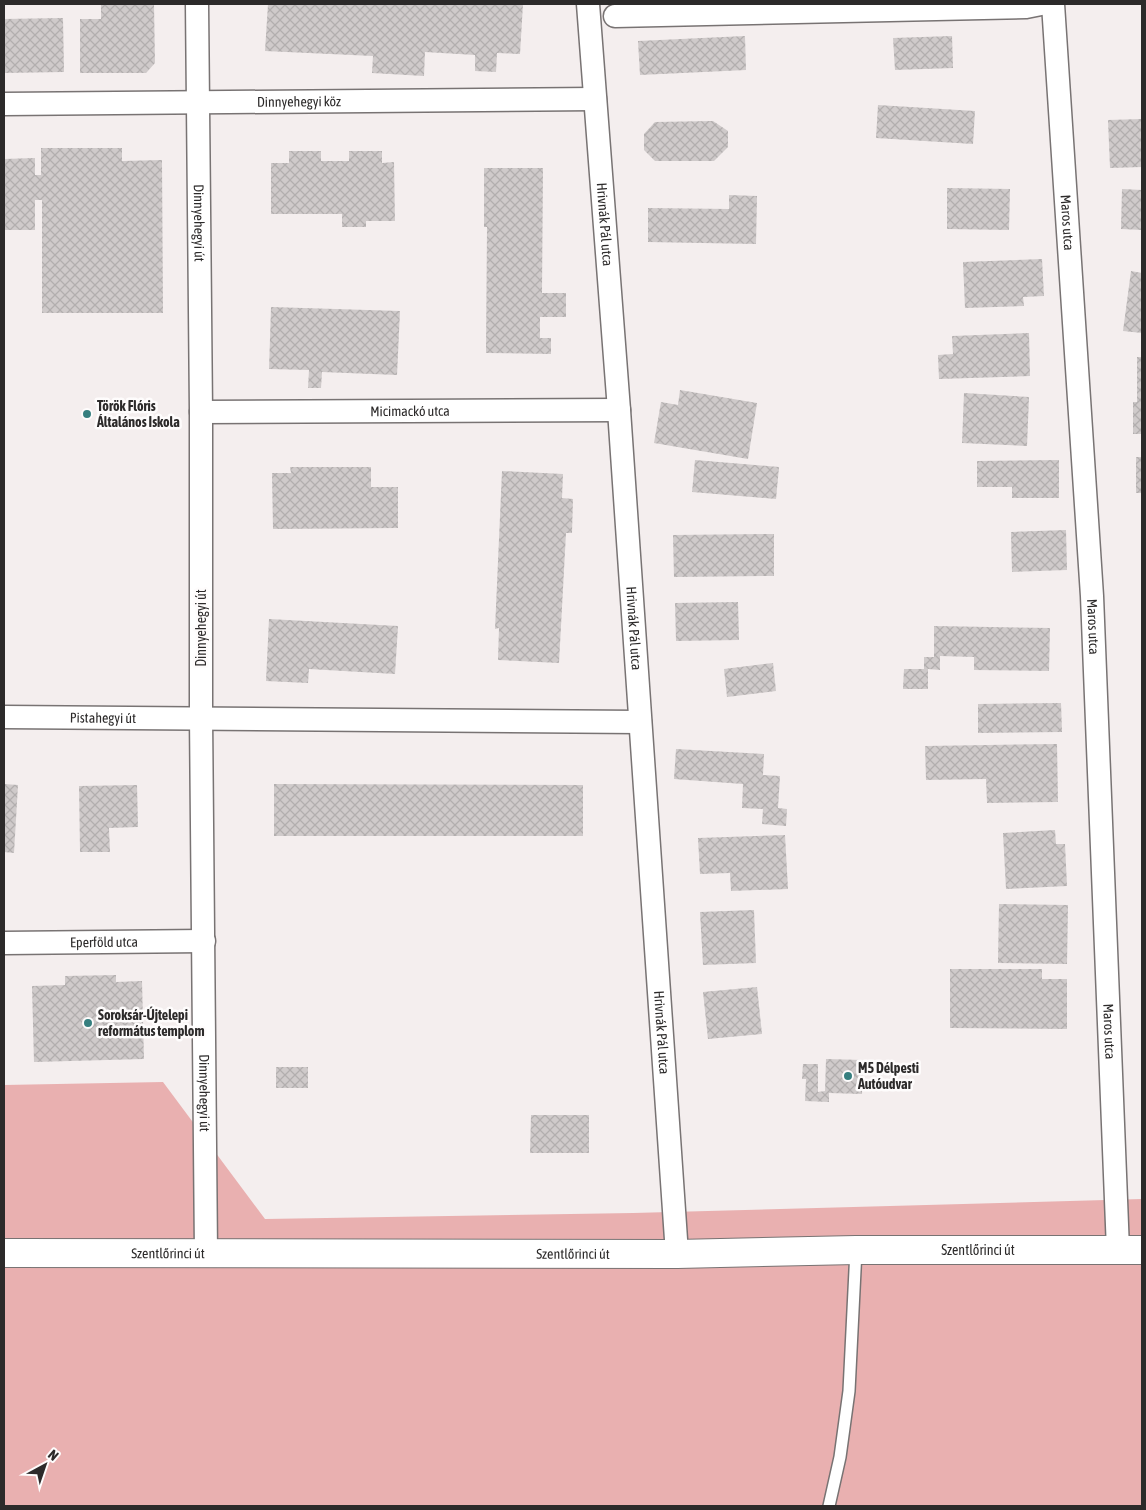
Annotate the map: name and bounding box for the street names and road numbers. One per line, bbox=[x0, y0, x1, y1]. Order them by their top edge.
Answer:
street label: Dinnyehegyi köz bbox=[257, 93, 341, 110]
street label: Hrivnák Pál utca bbox=[594, 182, 616, 267]
street label: Dinnyehegyi út bbox=[191, 184, 208, 262]
street label: Maros utca bbox=[1058, 194, 1077, 251]
street label: Micimackó utca bbox=[370, 403, 450, 419]
street label: Hrivnák Pál utca bbox=[623, 586, 645, 671]
street label: Dinnyehegyi út bbox=[193, 589, 209, 667]
street label: Maros utca bbox=[1084, 598, 1102, 655]
street label: Pistahegyi út bbox=[70, 710, 136, 726]
street label: Eperföld utca bbox=[70, 934, 138, 950]
street label: Hrivnák Pál utca bbox=[651, 990, 673, 1075]
street label: Maros utca bbox=[1100, 1003, 1118, 1060]
street label: Dinnyehegyi út bbox=[196, 1054, 213, 1132]
street label: Szentlőrinci út bbox=[941, 1242, 1015, 1258]
street label: Szentlőrinci út bbox=[131, 1245, 205, 1261]
street label: Szentlőrinci út bbox=[536, 1246, 610, 1262]

